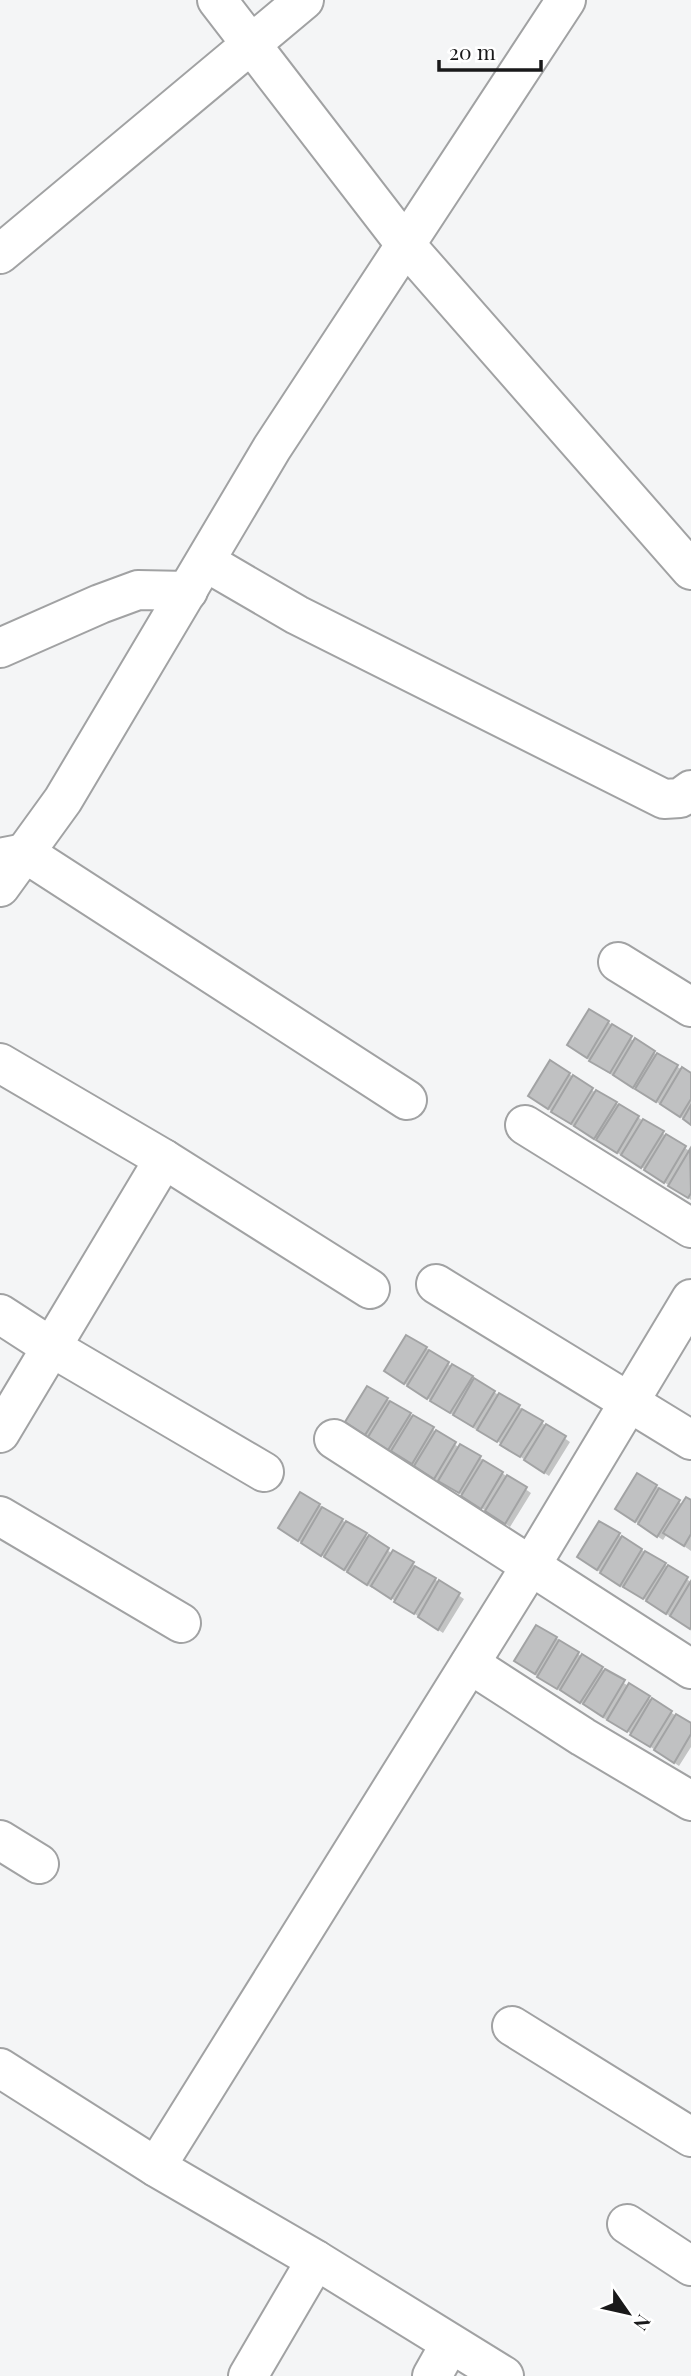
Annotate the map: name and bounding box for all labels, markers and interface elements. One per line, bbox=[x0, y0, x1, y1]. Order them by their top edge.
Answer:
scale bar bbox=[439, 28, 540, 72]
text: 20 m bbox=[449, 37, 496, 65]
north arrow bbox=[593, 2278, 663, 2348]
text: N bbox=[628, 2310, 658, 2336]

